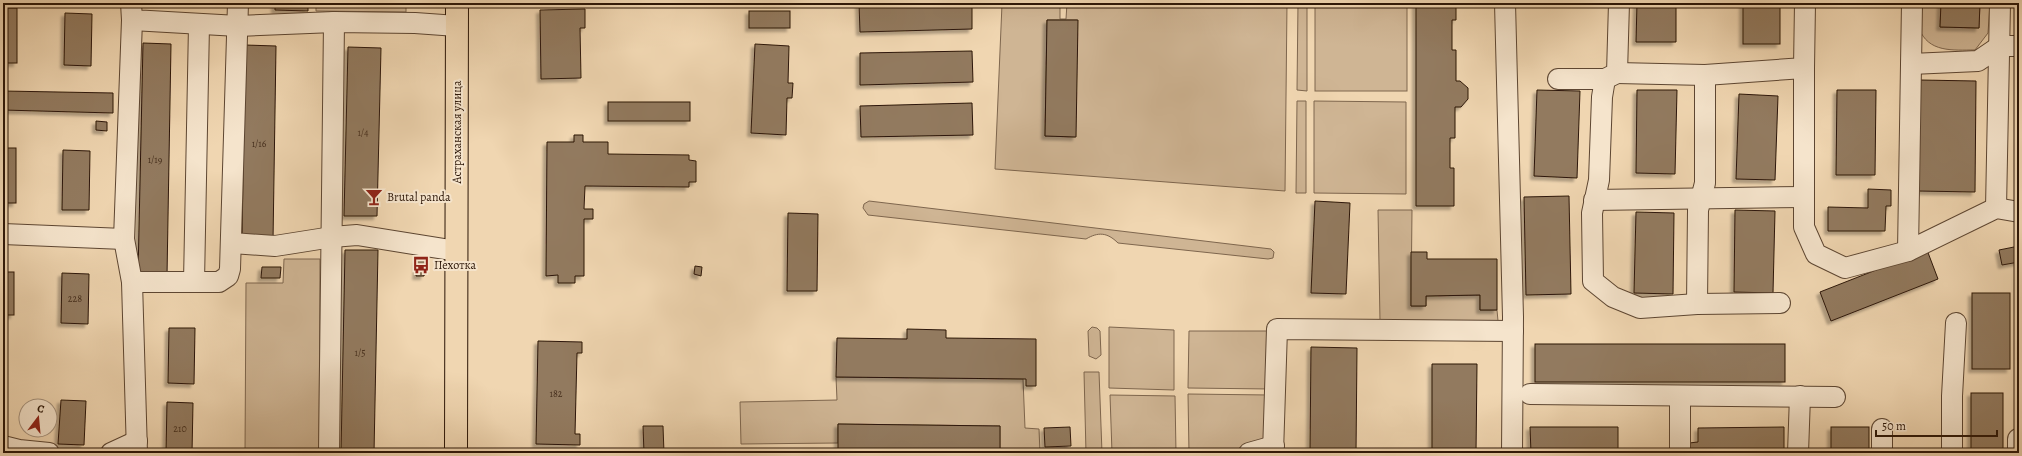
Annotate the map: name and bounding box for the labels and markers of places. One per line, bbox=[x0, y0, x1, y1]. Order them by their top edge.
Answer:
bar icon: Brutal panda bbox=[364, 187, 384, 207]
place label: Brutal panda bbox=[387, 189, 451, 205]
bus stop icon: Пехотка bbox=[411, 255, 431, 275]
place label: Пехотка bbox=[434, 257, 477, 273]

